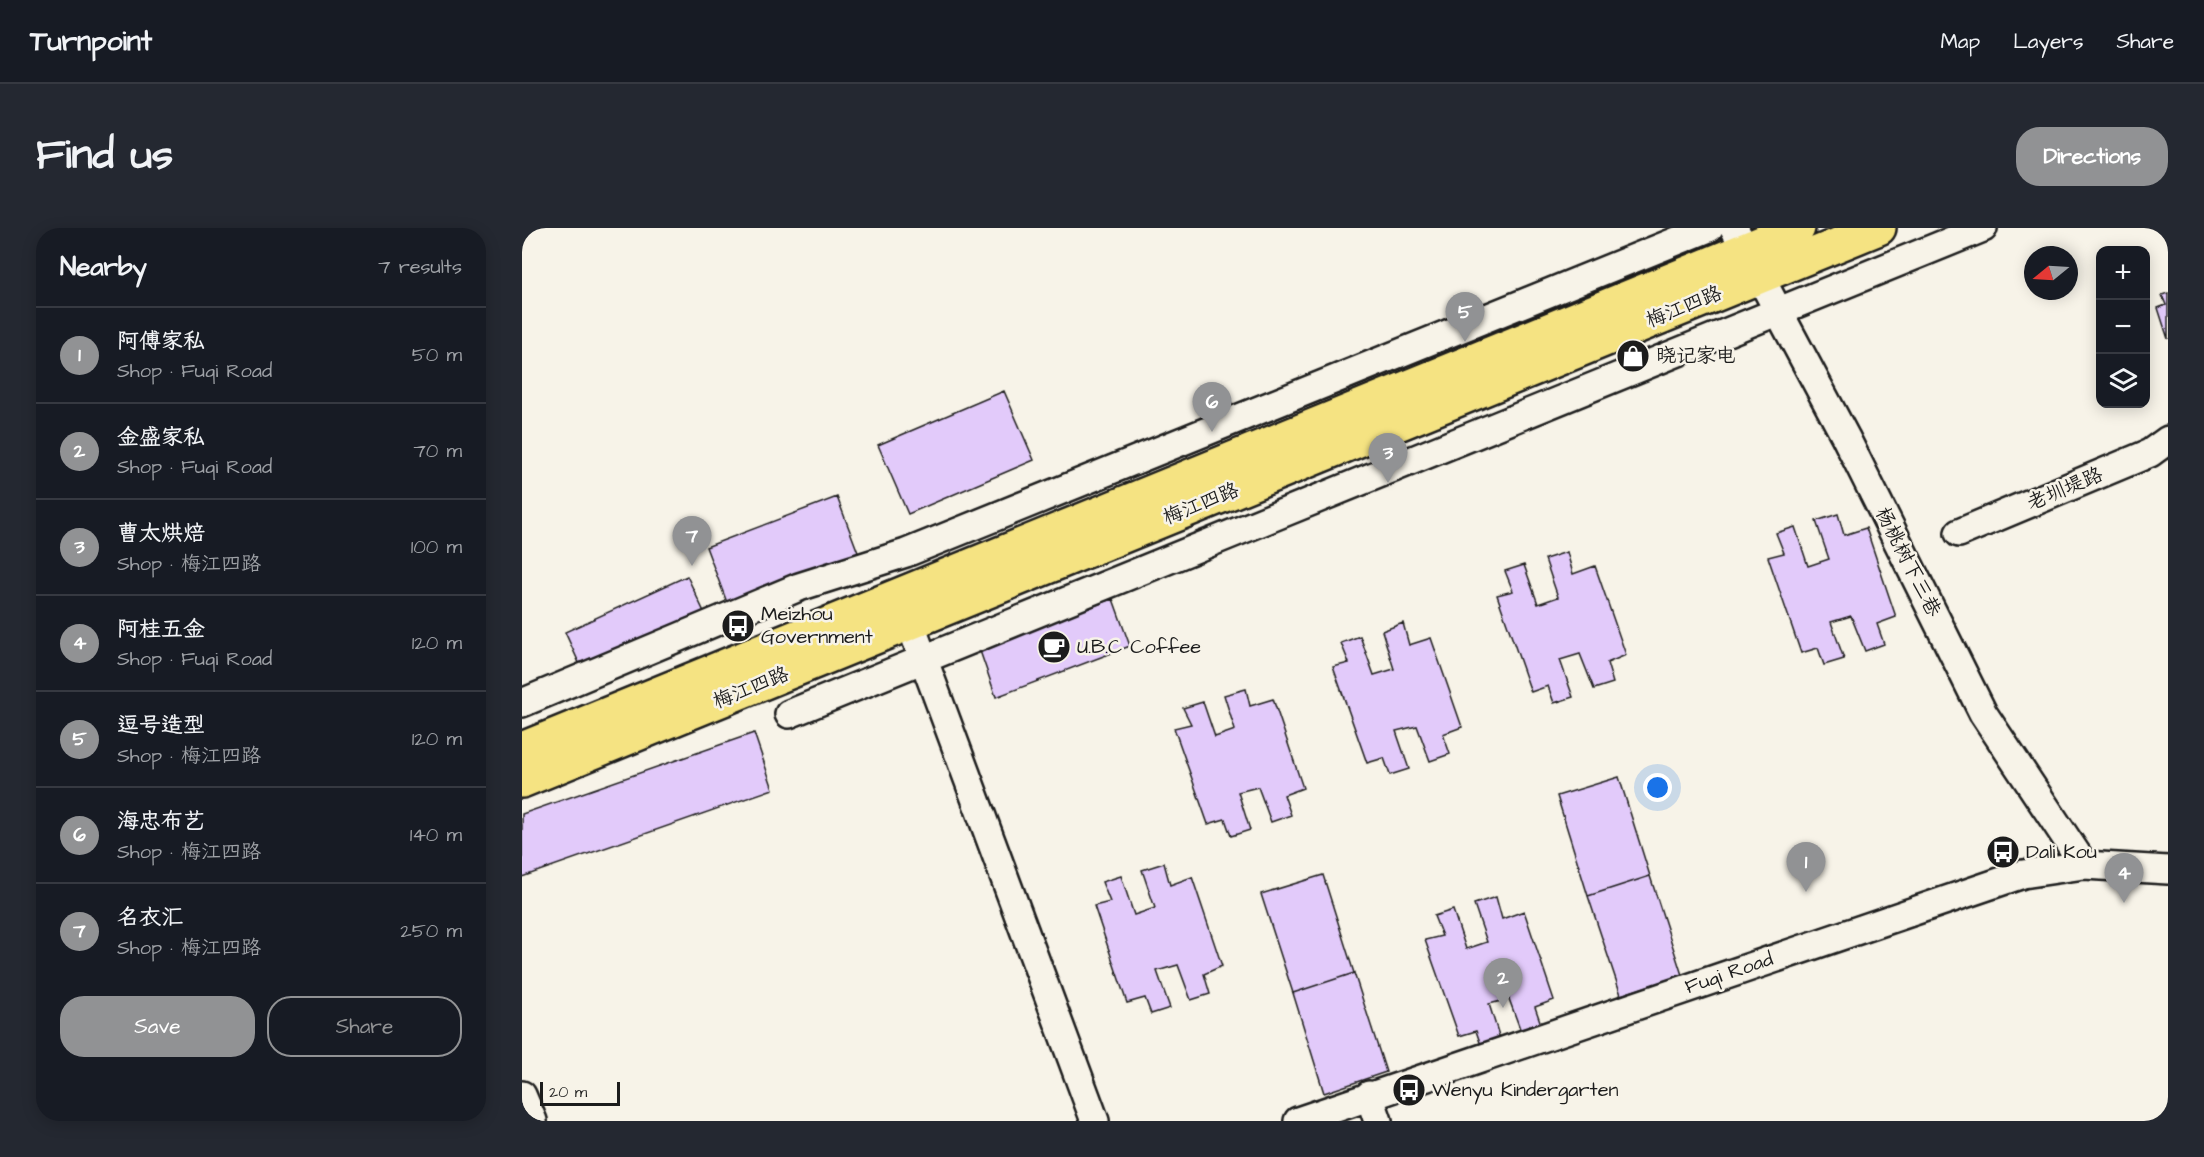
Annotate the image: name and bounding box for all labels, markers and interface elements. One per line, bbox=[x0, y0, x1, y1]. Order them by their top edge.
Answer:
text: Turnpoint bbox=[30, 22, 152, 61]
text: Map bbox=[1940, 27, 1980, 56]
text: Layers bbox=[2013, 27, 2083, 56]
text: Share bbox=[2116, 27, 2174, 56]
text: Find us bbox=[36, 127, 173, 185]
button: Directions bbox=[2016, 127, 2168, 186]
north arrow bbox=[2024, 246, 2078, 300]
map controls bbox=[2096, 246, 2150, 408]
button: + bbox=[2096, 246, 2150, 300]
text: Nearby bbox=[60, 249, 147, 285]
text: 7 results bbox=[378, 253, 462, 281]
street label: 梅江四路 bbox=[1642, 279, 1727, 335]
pin: 5 bbox=[1446, 292, 1484, 342]
button: − bbox=[2096, 300, 2150, 354]
text: 阿傅家私 bbox=[117, 326, 205, 357]
shop icon: 晓记家电 bbox=[1615, 338, 1651, 374]
text: 1 bbox=[78, 341, 81, 369]
text: 50 m bbox=[412, 341, 462, 369]
place label: 晓记家电 bbox=[1656, 342, 1736, 370]
button: layers bbox=[2096, 354, 2150, 408]
text: Shop · Fuqi Road bbox=[117, 357, 272, 385]
pin: 6 bbox=[1192, 382, 1232, 432]
text: 金盛家私 bbox=[117, 422, 205, 453]
pin: 3 bbox=[1368, 434, 1408, 483]
text: 2 bbox=[74, 437, 85, 465]
text: 70 m bbox=[414, 437, 462, 465]
text: Shop · Fuqi Road bbox=[117, 453, 272, 481]
street label: 老圳堤路 bbox=[2023, 460, 2108, 518]
street label: 梅江四路 bbox=[1159, 476, 1244, 532]
street label: 杨桃树下三巷 bbox=[1868, 502, 1948, 623]
pin: 7 bbox=[672, 516, 712, 566]
text: 曹太烘焙 bbox=[117, 518, 205, 549]
text: 3 bbox=[74, 533, 85, 561]
text: 100 m bbox=[411, 533, 462, 561]
text: Shop · 梅江四路 bbox=[117, 550, 261, 578]
place label: Meizhou Government bbox=[761, 600, 873, 651]
bus stop icon: Meizhou Government bbox=[720, 608, 756, 644]
text: 阿桂五金 bbox=[117, 614, 205, 645]
text: 4 bbox=[73, 629, 86, 657]
text: 120 m bbox=[412, 629, 462, 657]
cafe icon: U.B.C Coffee bbox=[1036, 629, 1072, 665]
place label: U.B.C Coffee bbox=[1077, 633, 1201, 661]
text: Shop · Fuqi Road bbox=[117, 645, 272, 673]
street label: 梅江四路 bbox=[709, 660, 794, 716]
text: 逗号造型 bbox=[117, 710, 205, 741]
text: 5 bbox=[72, 725, 87, 753]
text: 120 m bbox=[412, 725, 462, 753]
text: Shop · 梅江四路 bbox=[117, 742, 261, 770]
your location bbox=[1643, 773, 1672, 802]
text: 海忠布艺 bbox=[117, 806, 205, 837]
text: 6 bbox=[73, 821, 86, 849]
text: 140 m bbox=[410, 821, 462, 849]
bus stop icon: Dali Kou bbox=[1985, 834, 2021, 870]
text: Shop · 梅江四路 bbox=[117, 838, 261, 866]
place label: Dali Kou bbox=[2026, 838, 2097, 866]
pin: 1 bbox=[1786, 842, 1826, 892]
pin: 4 bbox=[2104, 854, 2144, 903]
text: 名衣汇 bbox=[117, 902, 183, 933]
text: 7 bbox=[73, 917, 86, 945]
text: 250 m bbox=[400, 917, 462, 945]
text: Shop · 梅江四路 bbox=[117, 934, 261, 962]
street label: Fuqi Road bbox=[1681, 945, 1777, 1001]
pin: 2 bbox=[1484, 958, 1522, 1008]
button: Save bbox=[60, 996, 255, 1057]
button: Share bbox=[267, 996, 462, 1057]
bus stop icon: Wenyu Kindergarten bbox=[1391, 1072, 1427, 1108]
place label: Wenyu Kindergarten bbox=[1432, 1076, 1618, 1105]
scale bar bbox=[540, 1079, 620, 1106]
text: 20 m bbox=[549, 1081, 587, 1103]

